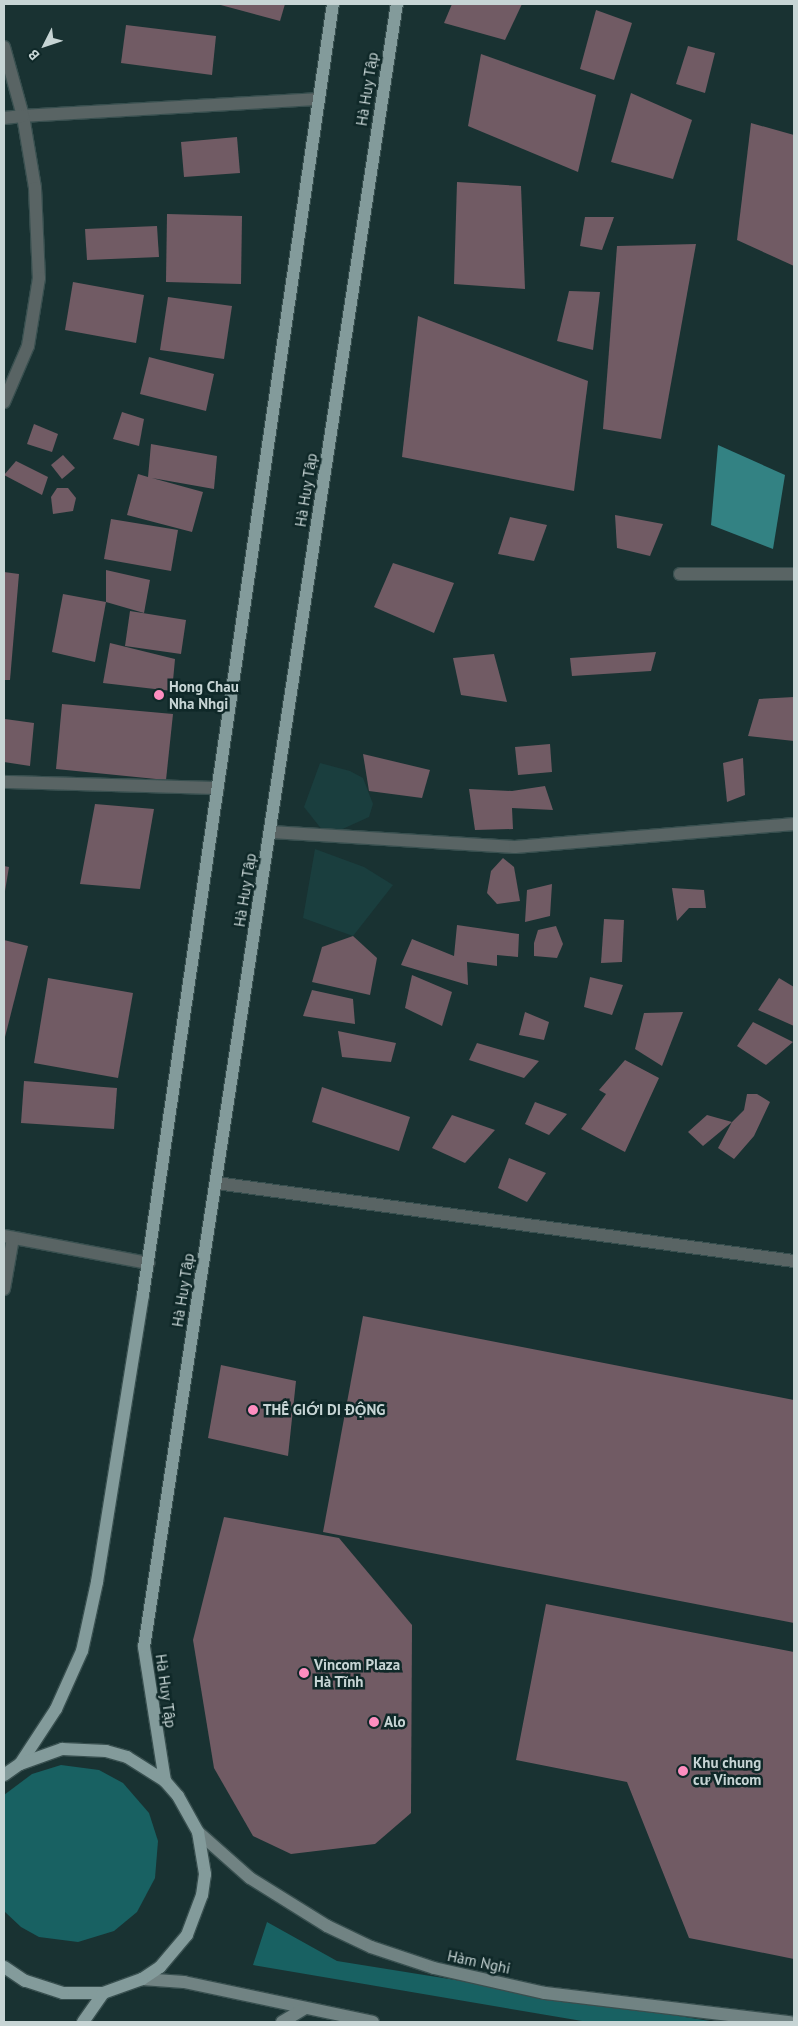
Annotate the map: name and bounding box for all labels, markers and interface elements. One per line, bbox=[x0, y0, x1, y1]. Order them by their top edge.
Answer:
north arrow bbox=[20, 20, 70, 70]
text: B bbox=[24, 46, 43, 64]
street label: Hà Huy Tập bbox=[352, 50, 382, 128]
street label: Hà Huy Tập bbox=[291, 451, 321, 529]
place label: Hong Chau Nha Nhgi bbox=[169, 677, 239, 712]
marker: Hong Chau Nha Nhgi bbox=[153, 689, 165, 701]
street label: Hà Huy Tập bbox=[230, 851, 260, 929]
street label: Hà Huy Tập bbox=[168, 1251, 198, 1329]
place label: THẾ GIỚI DI ĐỘNG bbox=[263, 1401, 386, 1419]
marker: THẾ GIỚI DI ĐỘNG bbox=[247, 1404, 259, 1416]
street label: Hà Huy Tập bbox=[152, 1652, 180, 1730]
place label: Vincom Plaza Hà Tĩnh bbox=[314, 1655, 400, 1690]
marker: Vincom Plaza Hà Tĩnh bbox=[298, 1667, 310, 1679]
place label: Alo bbox=[384, 1713, 406, 1731]
marker: Alo bbox=[368, 1716, 380, 1728]
place label: Khu chung cư Vincom bbox=[693, 1753, 762, 1788]
marker: Khu chung cư Vincom bbox=[677, 1765, 689, 1777]
street label: Hàm Nghi bbox=[446, 1947, 512, 1977]

